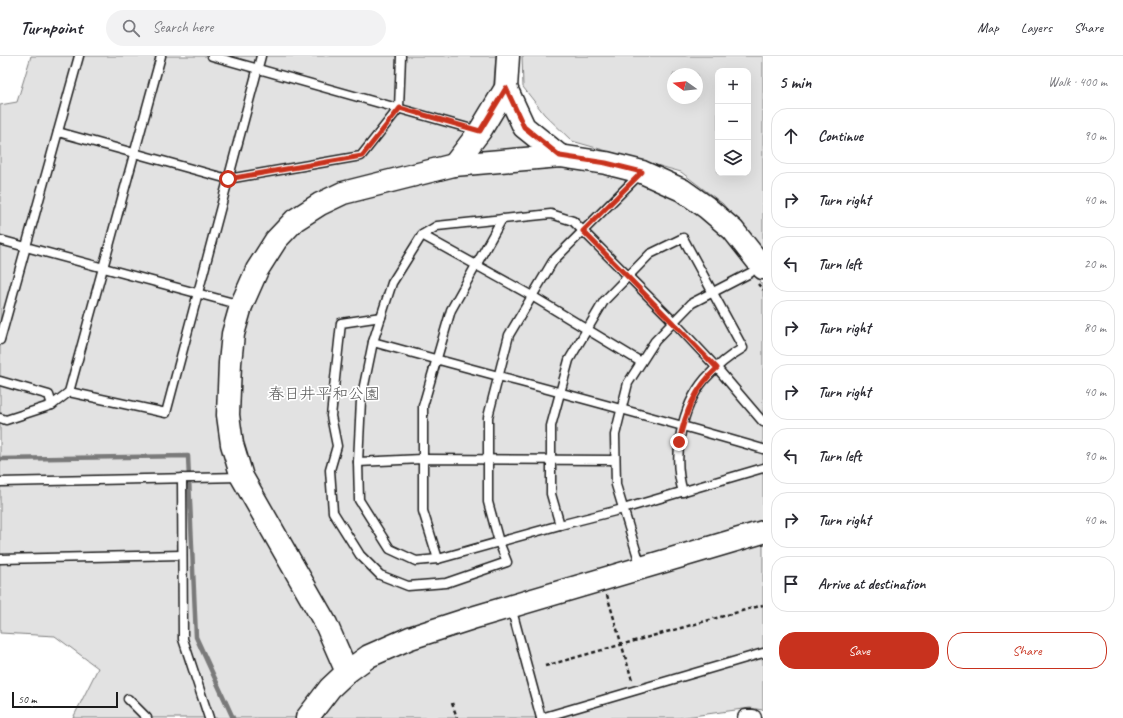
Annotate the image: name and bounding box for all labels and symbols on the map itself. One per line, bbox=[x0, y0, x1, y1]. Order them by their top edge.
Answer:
north arrow bbox=[667, 68, 703, 104]
route start bbox=[219, 170, 237, 188]
park label: 春日井平和公園 bbox=[268, 384, 380, 404]
route end bbox=[670, 433, 688, 451]
scale bar bbox=[12, 690, 118, 709]

